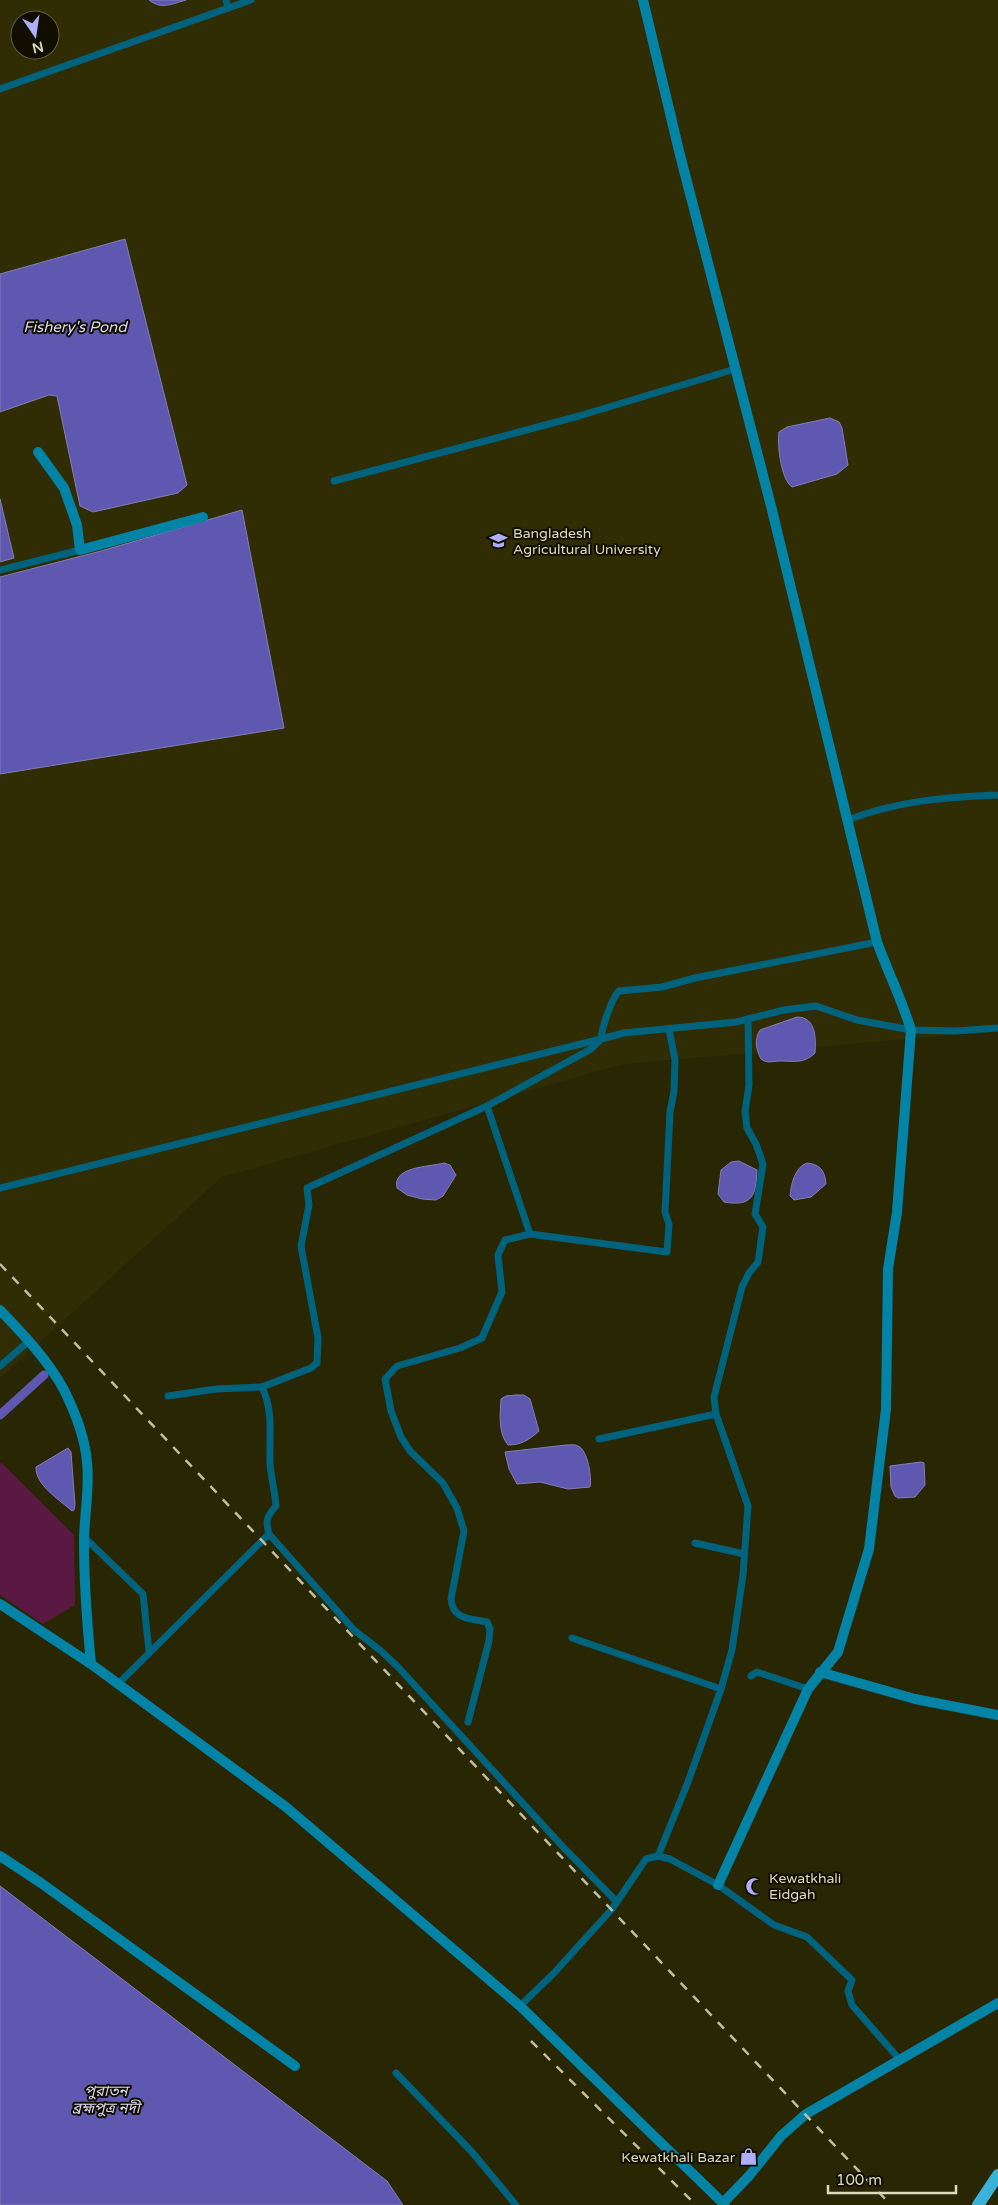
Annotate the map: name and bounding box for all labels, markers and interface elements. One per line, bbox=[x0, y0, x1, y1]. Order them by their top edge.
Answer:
north arrow bbox=[10, 10, 60, 60]
text: N bbox=[30, 38, 45, 57]
water label: Fishery's Pond bbox=[23, 318, 128, 336]
place label: Bangladesh Agricultural University bbox=[513, 525, 661, 558]
school or university icon: Bangladesh Agricultural University bbox=[489, 531, 509, 551]
place label: Kewatkhali Eidgah bbox=[769, 1870, 841, 1903]
mosque icon: Kewatkhali Eidgah bbox=[745, 1876, 765, 1896]
water label: পুরাতন ব্রহ্মপুত্র নদী bbox=[72, 2082, 143, 2117]
shop icon: Kewatkhali Bazar bbox=[739, 2147, 759, 2167]
place label: Kewatkhali Bazar bbox=[621, 2149, 736, 2166]
scale bar bbox=[828, 2162, 956, 2194]
text: 100 m bbox=[836, 2171, 882, 2189]

